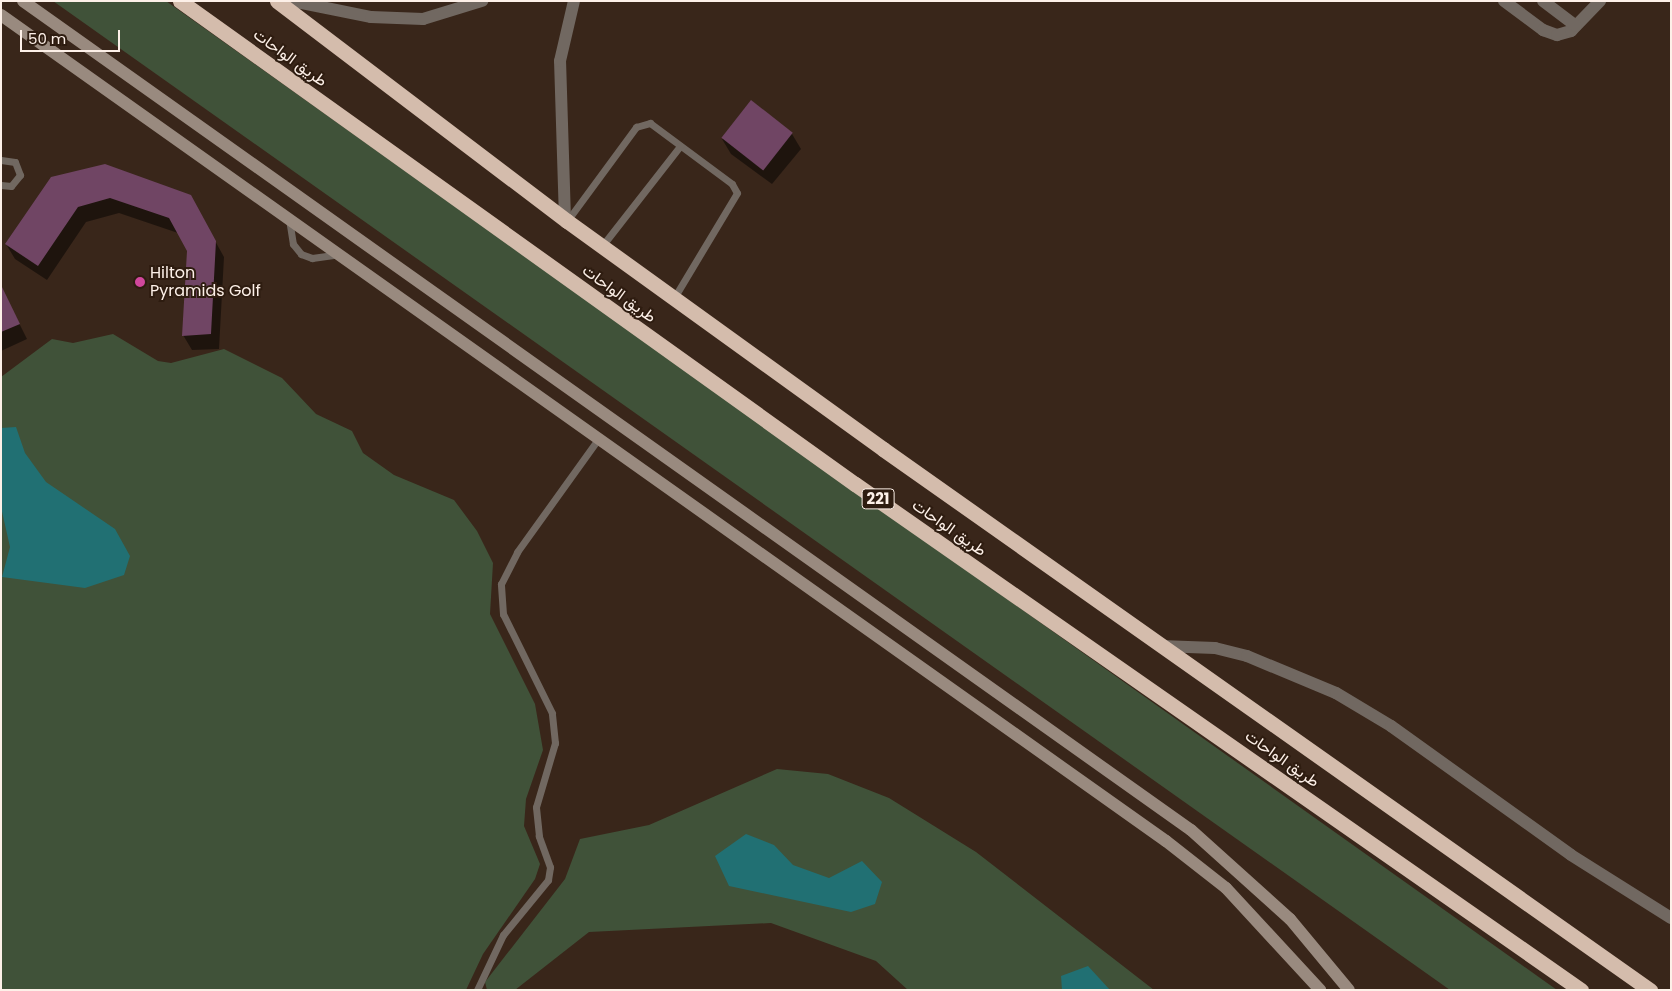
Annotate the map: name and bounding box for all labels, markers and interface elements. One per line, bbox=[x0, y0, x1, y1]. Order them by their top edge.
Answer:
scale bar bbox=[22, 20, 122, 52]
street label: طريق الواحات bbox=[249, 25, 331, 91]
text: 50 m bbox=[28, 28, 66, 49]
street label: طريق الواحات bbox=[578, 261, 660, 327]
place label: Hilton Pyramids Golf bbox=[150, 263, 261, 301]
marker: Hilton Pyramids Golf bbox=[134, 276, 146, 288]
road number: 221 bbox=[860, 486, 896, 512]
street label: طريق الواحات bbox=[908, 495, 990, 561]
street label: طريق الواحات bbox=[1241, 726, 1323, 792]

